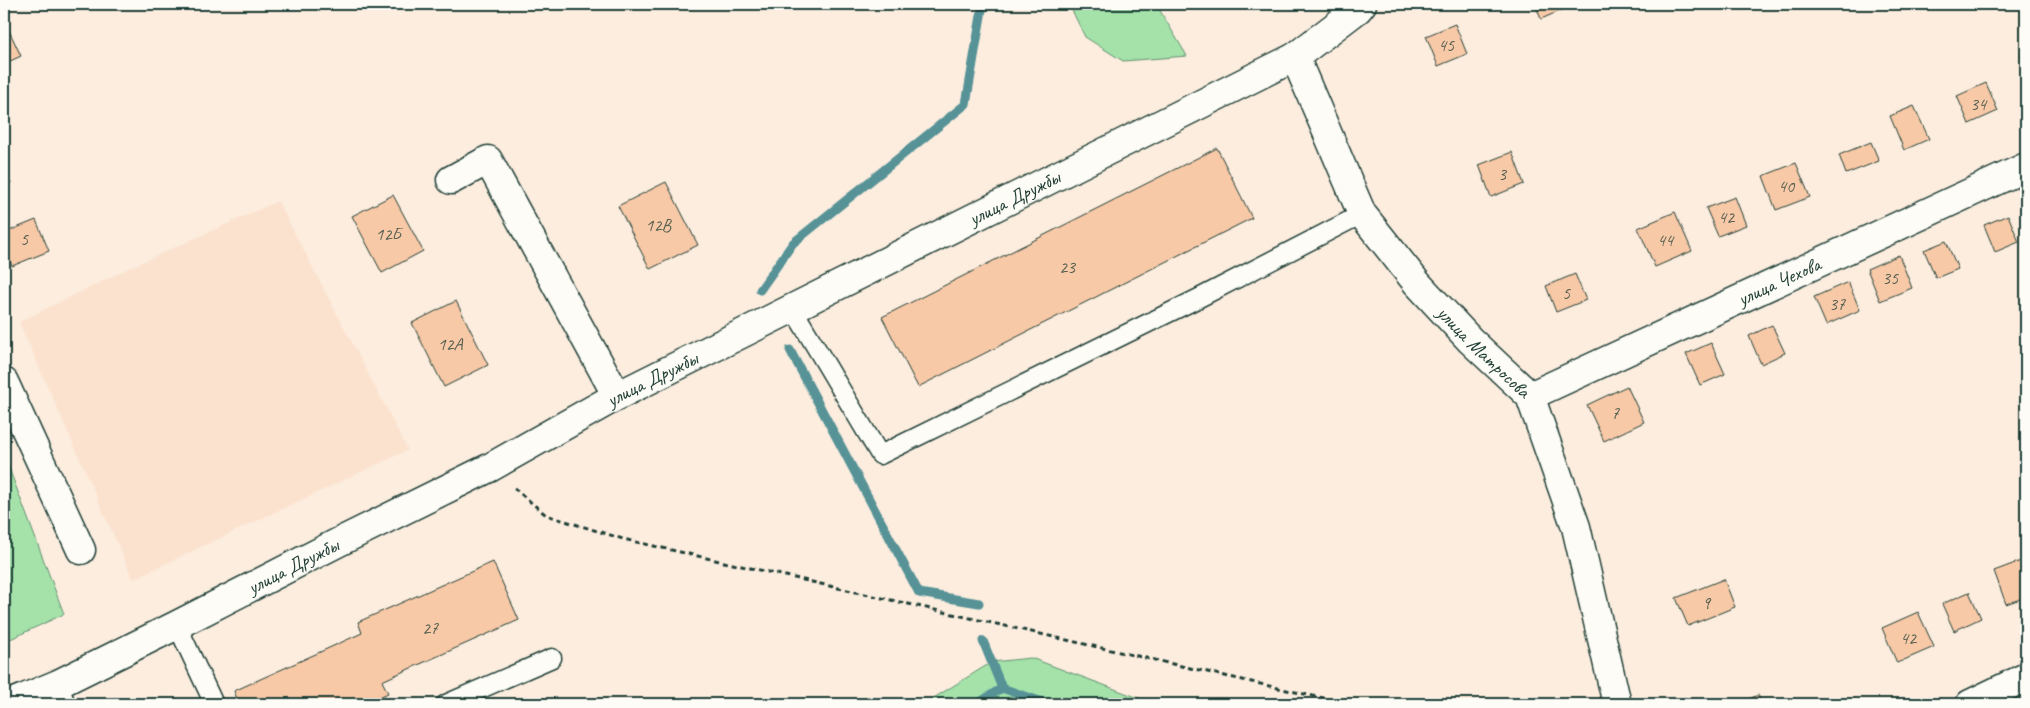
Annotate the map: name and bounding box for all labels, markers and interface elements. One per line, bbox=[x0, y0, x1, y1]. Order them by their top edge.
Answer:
house number: 45 bbox=[1438, 34, 1455, 56]
house number: 34 bbox=[1970, 93, 1988, 115]
house number: 3 bbox=[1498, 163, 1508, 185]
street label: улица Дружбы bbox=[964, 164, 1065, 232]
house number: 40 bbox=[1778, 175, 1796, 197]
house number: 42 bbox=[1718, 206, 1736, 228]
house number: 12В bbox=[645, 214, 672, 236]
house number: 12Б bbox=[375, 223, 404, 245]
house number: 5 bbox=[20, 228, 29, 250]
house number: 44 bbox=[1657, 229, 1675, 251]
street label: улица Чехова bbox=[1733, 251, 1826, 312]
house number: 23 bbox=[1059, 256, 1077, 278]
house number: 35 bbox=[1882, 267, 1899, 289]
house number: 5 bbox=[1562, 282, 1571, 304]
house number: 37 bbox=[1829, 293, 1846, 315]
street label: улица Матросова bbox=[1431, 300, 1537, 404]
house number: 12А bbox=[437, 333, 464, 355]
street label: улица Дружбы bbox=[601, 345, 703, 413]
house number: 7 bbox=[1611, 402, 1620, 424]
street label: улица Дружбы bbox=[243, 532, 344, 600]
house number: 9 bbox=[1702, 592, 1712, 614]
house number: 27 bbox=[422, 617, 439, 639]
house number: 42 bbox=[1900, 627, 1918, 649]

